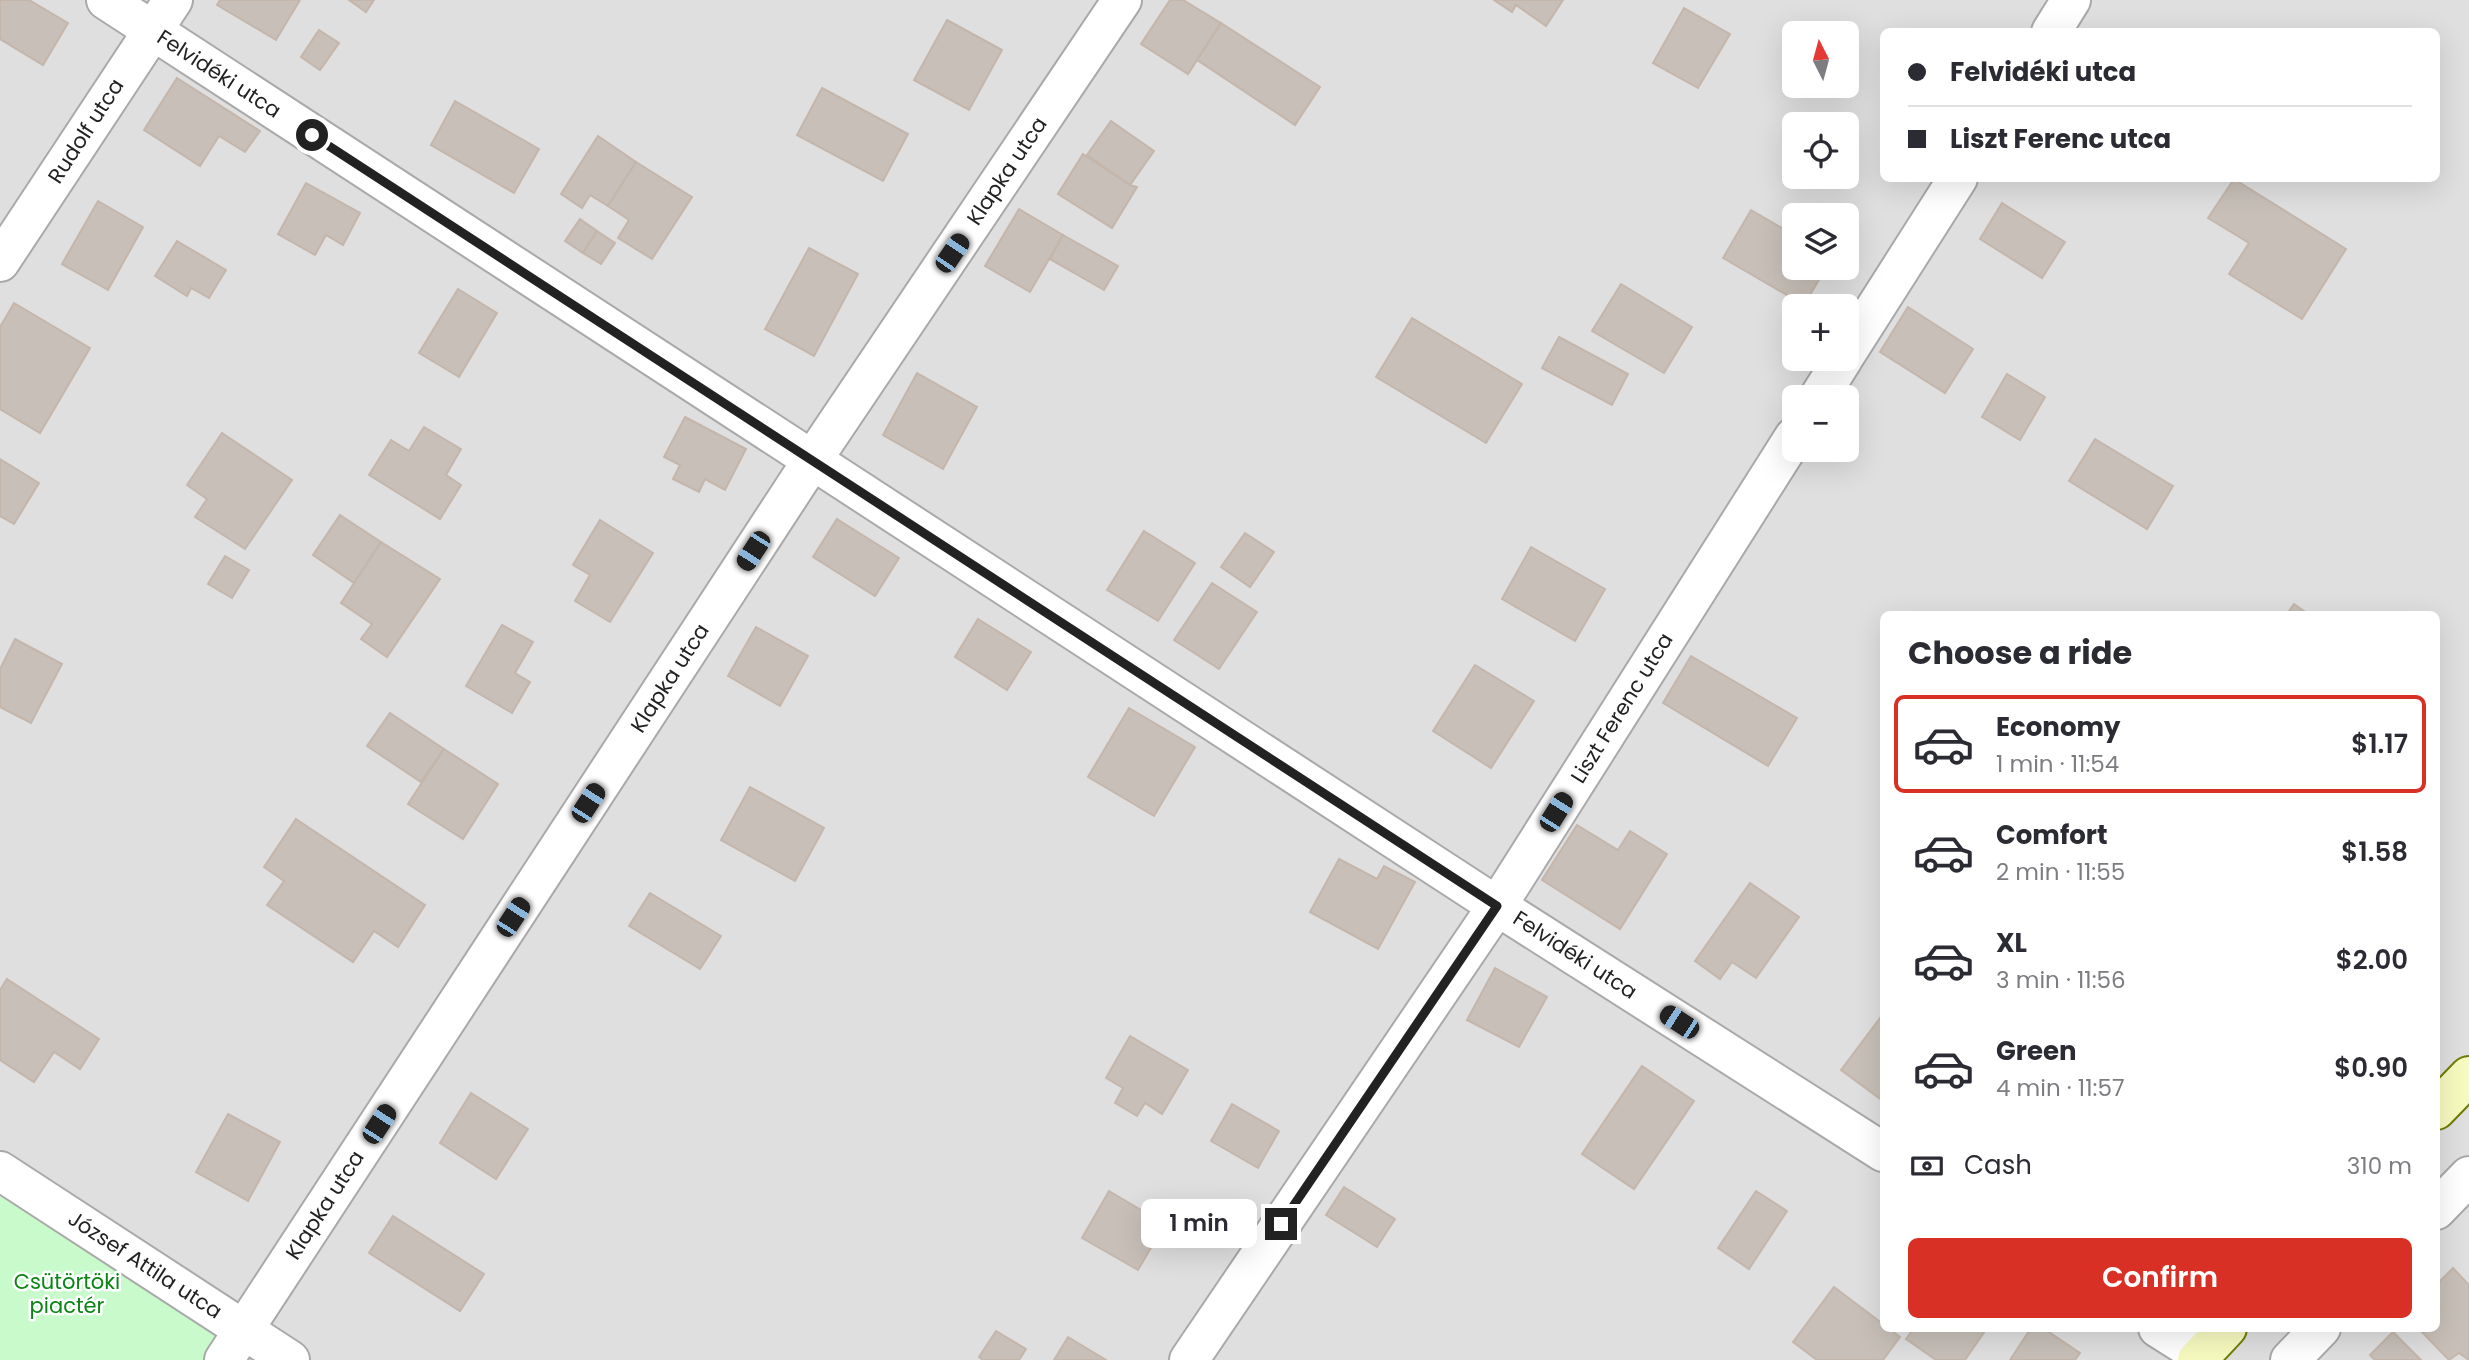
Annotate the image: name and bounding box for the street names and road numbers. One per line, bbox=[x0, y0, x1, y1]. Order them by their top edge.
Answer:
street label: Felvidéki utca bbox=[152, 23, 287, 125]
street label: Rudolf utca bbox=[41, 73, 130, 189]
street label: Klapka utca bbox=[960, 111, 1053, 231]
street label: Klapka utca bbox=[623, 617, 716, 738]
street label: Liszt Ferenc utca bbox=[1564, 627, 1680, 788]
street label: Felvidéki utca bbox=[1508, 904, 1643, 1006]
street label: Klapka utca bbox=[278, 1144, 371, 1265]
street label: József Attila utca bbox=[63, 1204, 228, 1325]

